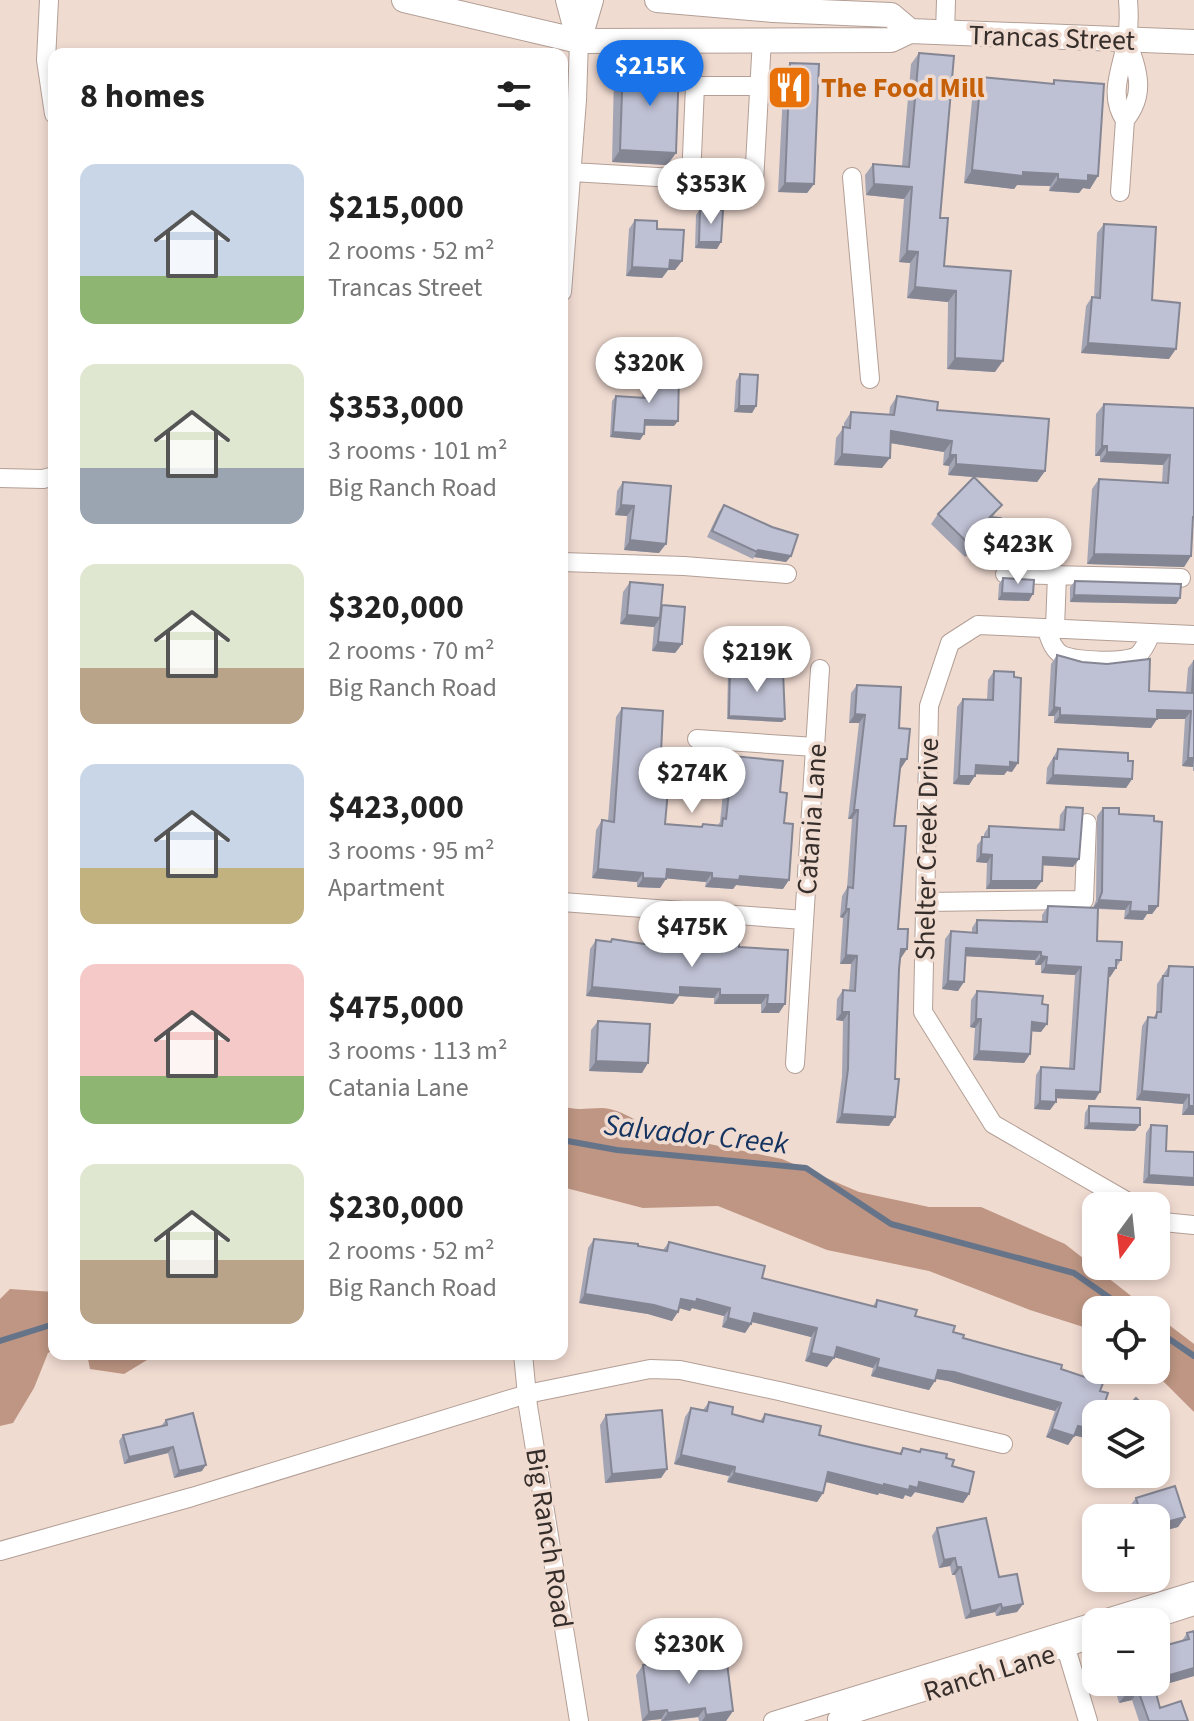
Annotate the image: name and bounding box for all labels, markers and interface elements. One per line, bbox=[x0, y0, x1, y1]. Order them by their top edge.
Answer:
street label: Trancas Street bbox=[968, 15, 1136, 61]
pin: $215K bbox=[594, 40, 706, 108]
text: $215K bbox=[615, 47, 685, 84]
restaurant icon: The Food Mill bbox=[766, 63, 814, 111]
place label: The Food Mill bbox=[821, 68, 985, 108]
text: 8 homes bbox=[80, 72, 205, 121]
icon: filters bbox=[492, 74, 536, 118]
pin: $353K bbox=[655, 158, 767, 226]
text: $353K bbox=[676, 165, 746, 202]
text: $215,000 bbox=[328, 183, 464, 232]
icon: home bbox=[144, 196, 240, 292]
text: 2 rooms · 52 m² bbox=[328, 232, 495, 269]
text: Trancas Street bbox=[328, 269, 482, 306]
pin: $320K bbox=[593, 337, 705, 405]
text: $320K bbox=[614, 344, 684, 381]
text: $353,000 bbox=[328, 383, 464, 432]
icon: home bbox=[144, 396, 240, 492]
text: 3 rooms · 101 m² bbox=[328, 432, 507, 469]
text: Big Ranch Road bbox=[328, 469, 497, 506]
pin: $423K bbox=[962, 518, 1074, 586]
text: $423K bbox=[983, 525, 1053, 562]
text: $320,000 bbox=[328, 583, 464, 632]
icon: home bbox=[144, 596, 240, 692]
pin: $219K bbox=[701, 626, 813, 694]
text: 2 rooms · 70 m² bbox=[328, 632, 495, 669]
text: $219K bbox=[722, 633, 792, 670]
text: Big Ranch Road bbox=[328, 669, 497, 706]
street label: Shelter Creek Drive bbox=[905, 737, 949, 961]
street label: Catania Lane bbox=[787, 742, 837, 896]
pin: $274K bbox=[636, 747, 748, 815]
text: $274K bbox=[657, 754, 727, 791]
text: $423,000 bbox=[328, 783, 464, 832]
icon: home bbox=[144, 796, 240, 892]
text: 3 rooms · 95 m² bbox=[328, 832, 495, 869]
text: Apartment bbox=[328, 869, 445, 906]
pin: $475K bbox=[636, 901, 748, 969]
text: $475K bbox=[657, 908, 727, 945]
text: $475,000 bbox=[328, 983, 464, 1032]
icon: home bbox=[144, 996, 240, 1092]
text: 3 rooms · 113 m² bbox=[328, 1032, 507, 1069]
text: Catania Lane bbox=[328, 1069, 469, 1106]
water label: Salvador Creek bbox=[602, 1103, 791, 1166]
text: $230,000 bbox=[328, 1183, 464, 1232]
north arrow bbox=[1082, 1192, 1170, 1280]
map controls bbox=[1082, 1192, 1170, 1696]
icon: home bbox=[144, 1196, 240, 1292]
text: 2 rooms · 52 m² bbox=[328, 1232, 495, 1269]
text: Big Ranch Road bbox=[328, 1269, 497, 1306]
button: locate bbox=[1082, 1296, 1170, 1384]
button: layers bbox=[1082, 1400, 1170, 1488]
street label: Big Ranch Road bbox=[515, 1445, 583, 1631]
button: + bbox=[1082, 1504, 1170, 1592]
button: − bbox=[1082, 1608, 1170, 1696]
pin: $230K bbox=[633, 1618, 745, 1686]
text: $230K bbox=[654, 1625, 724, 1662]
street label: Ranch Lane bbox=[919, 1634, 1060, 1712]

